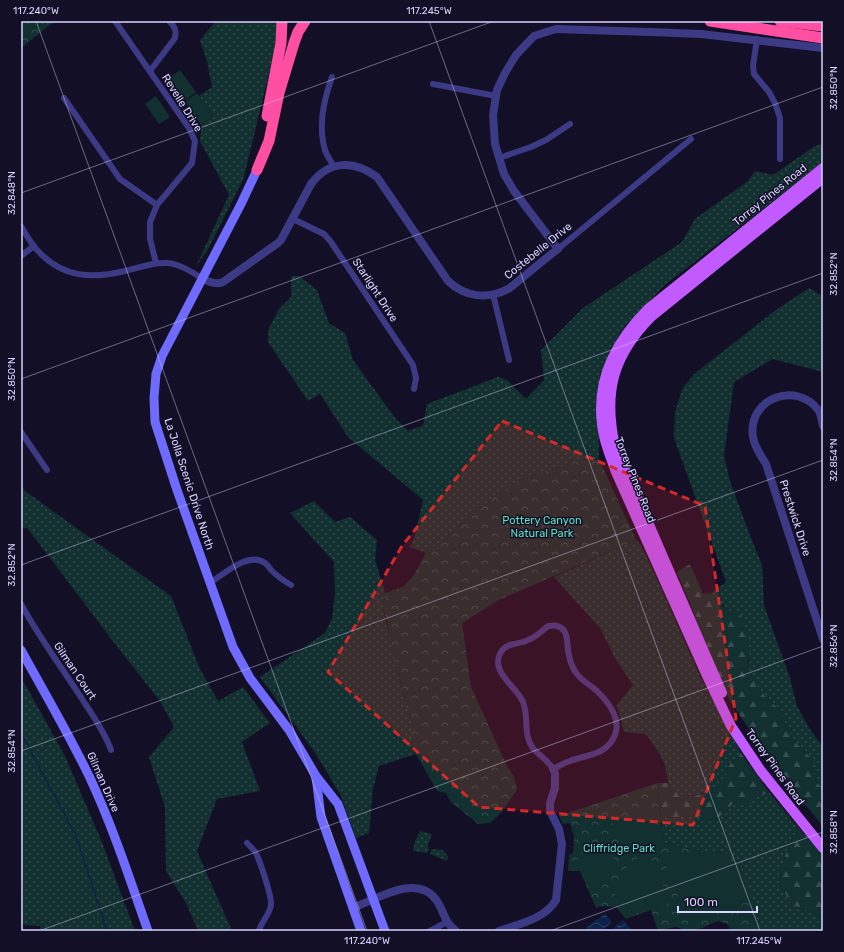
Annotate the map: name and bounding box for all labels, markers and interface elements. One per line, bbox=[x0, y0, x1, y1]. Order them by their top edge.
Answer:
text: 117.240°W bbox=[13, 5, 59, 17]
text: 117.245°W bbox=[406, 5, 452, 17]
text: 32.850°N bbox=[828, 66, 840, 110]
street label: Revelle Drive bbox=[159, 72, 205, 134]
street label: Torrey Pines Road bbox=[730, 161, 810, 229]
text: 32.848°N bbox=[6, 171, 18, 215]
street label: Costebelle Drive bbox=[502, 220, 574, 282]
text: 32.852°N bbox=[828, 252, 840, 296]
street label: Starlight Drive bbox=[350, 256, 400, 324]
text: 32.850°N bbox=[6, 357, 18, 401]
street label: La Jolla Scenic Drive North bbox=[162, 416, 216, 552]
street label: Torrey Pines Road bbox=[612, 435, 658, 525]
text: 32.854°N bbox=[828, 438, 840, 482]
street label: Prestwick Drive bbox=[777, 478, 813, 558]
park label: Pottery Canyon Natural Park bbox=[502, 514, 582, 540]
text: 32.852°N bbox=[6, 543, 18, 587]
text: 32.856°N bbox=[828, 624, 840, 668]
street label: Gilman Court bbox=[51, 640, 99, 703]
street label: Torrey Pines Road bbox=[743, 726, 807, 808]
text: 32.854°N bbox=[6, 729, 18, 773]
street label: Gilman Drive bbox=[84, 750, 122, 814]
text: 32.858°N bbox=[828, 810, 840, 854]
park label: Cliffridge Park bbox=[583, 842, 655, 855]
scale bar bbox=[678, 888, 757, 914]
text: 100 m bbox=[684, 895, 718, 909]
text: 117.240°W bbox=[344, 935, 390, 947]
text: 117.245°W bbox=[736, 935, 782, 947]

